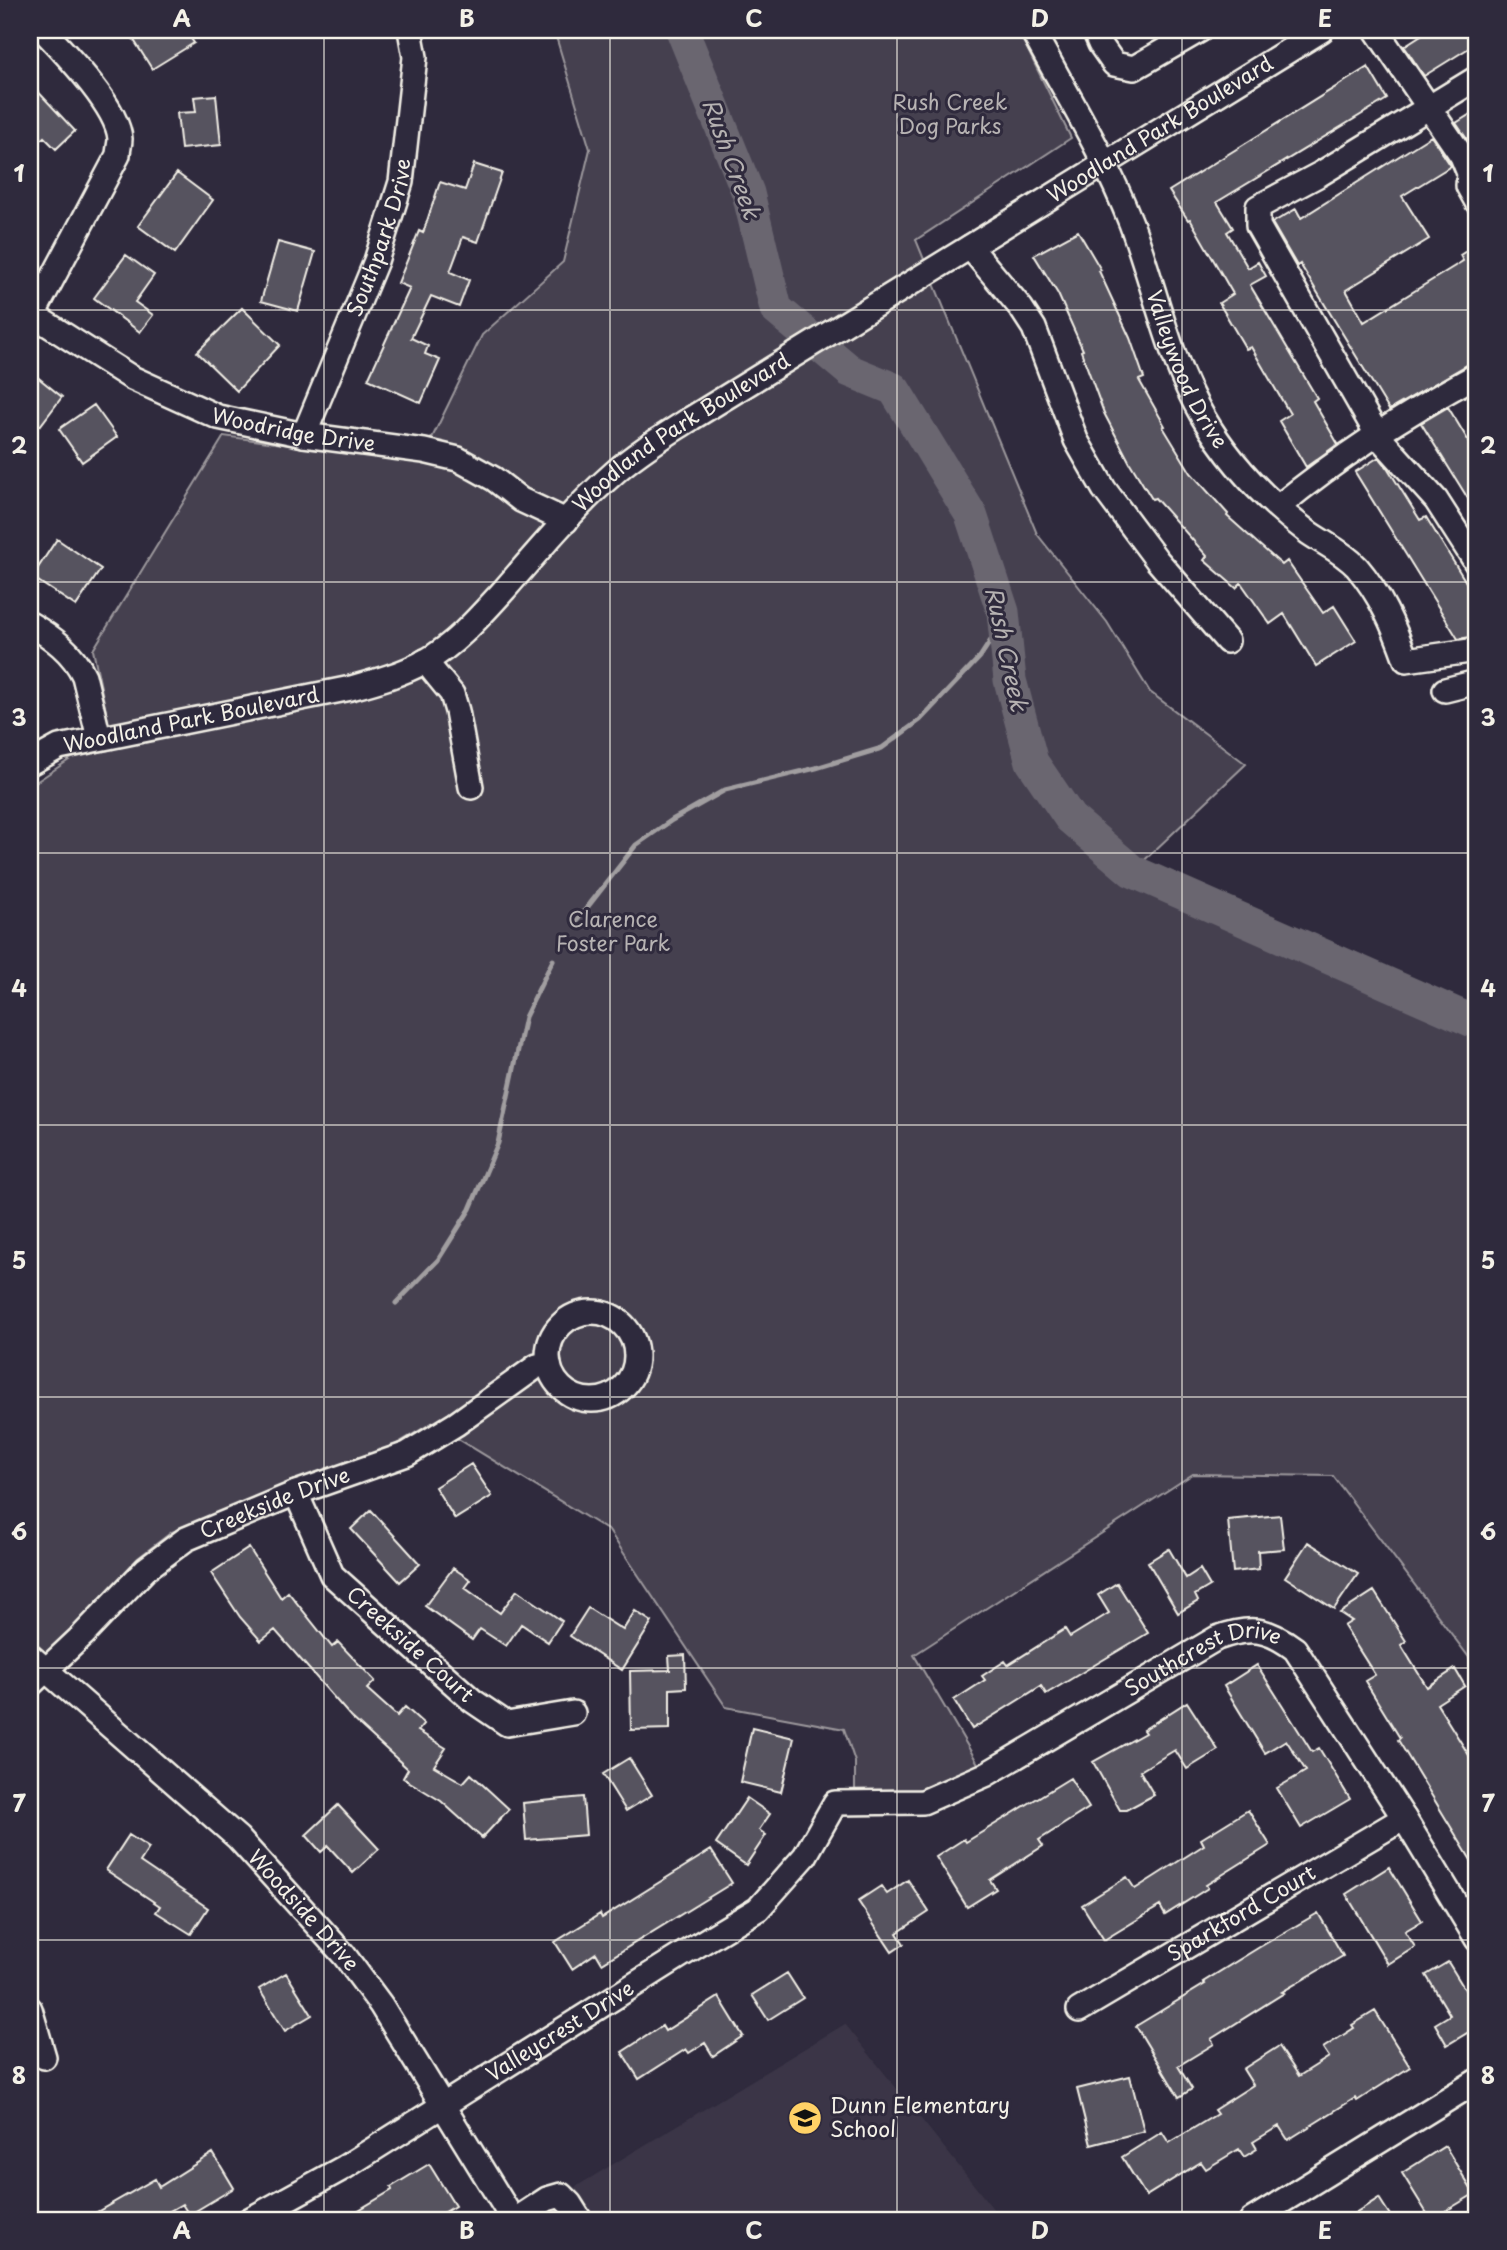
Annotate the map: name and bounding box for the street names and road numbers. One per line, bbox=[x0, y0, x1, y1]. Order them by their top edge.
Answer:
street label: Woodland Park Boulevard bbox=[1040, 46, 1278, 210]
street label: Southpark Drive bbox=[337, 157, 418, 321]
street label: Valleywood Drive bbox=[1140, 286, 1237, 454]
street label: Woodland Park Boulevard bbox=[564, 343, 796, 518]
street label: Woodridge Drive bbox=[209, 398, 377, 458]
street label: Woodland Park Boulevard bbox=[60, 677, 322, 760]
street label: Creekside Drive bbox=[194, 1457, 354, 1546]
street label: Creekside Court bbox=[340, 1577, 482, 1709]
street label: Southcrest Drive bbox=[1118, 1613, 1288, 1703]
street label: Woodside Drive bbox=[241, 1841, 368, 1977]
street label: Sparkford Court bbox=[1160, 1856, 1321, 1969]
street label: Valleycrest Drive bbox=[479, 1971, 639, 2088]

